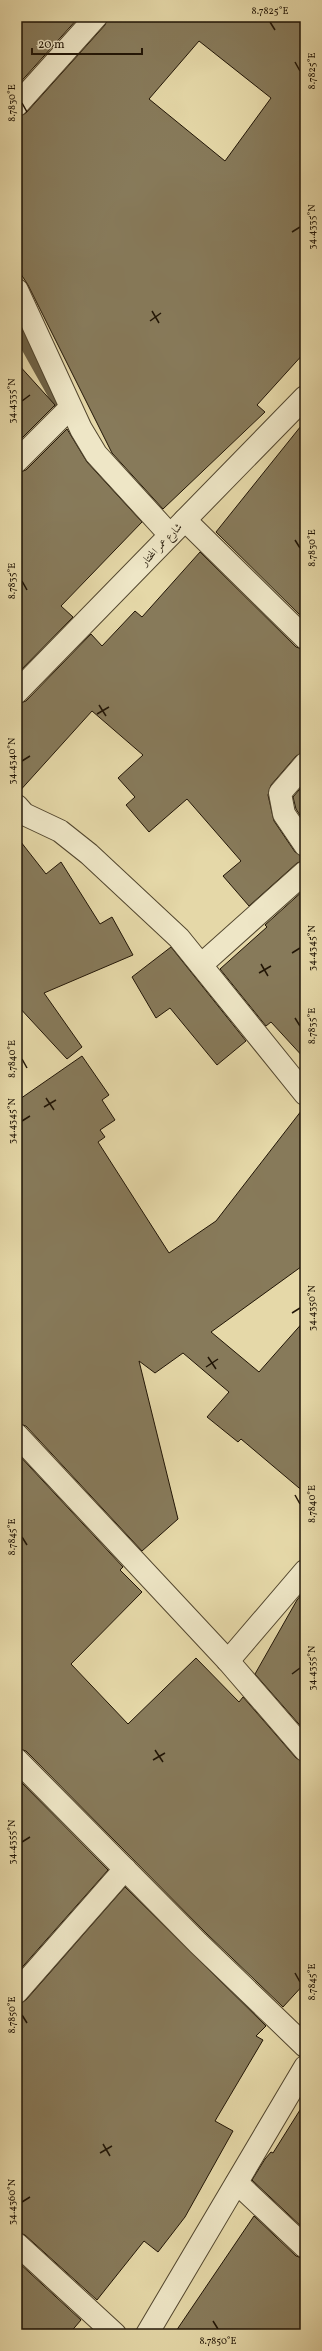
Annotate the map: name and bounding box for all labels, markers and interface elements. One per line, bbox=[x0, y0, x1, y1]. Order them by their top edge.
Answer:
text: 8.7825°E bbox=[252, 4, 288, 18]
scale bar bbox=[32, 30, 142, 56]
text: 20 m bbox=[38, 37, 65, 53]
text: 8.7825°E bbox=[305, 53, 319, 89]
text: 8.7830°E bbox=[5, 84, 19, 122]
text: 34.4335°N bbox=[305, 204, 319, 250]
text: 34.4335°N bbox=[5, 378, 19, 424]
street label: شارع عمر المختار bbox=[137, 520, 187, 571]
text: 8.7830°E bbox=[305, 529, 319, 567]
text: 8.7835°E bbox=[5, 563, 19, 599]
text: 34.4340°N bbox=[5, 737, 19, 784]
text: 34.4345°N bbox=[305, 925, 319, 971]
text: 8.7835°E bbox=[305, 1008, 319, 1044]
text: 8.7840°E bbox=[5, 1040, 19, 1078]
text: 34.4345°N bbox=[5, 1098, 19, 1144]
text: 34.4350°N bbox=[305, 1285, 319, 1331]
text: 8.7840°E bbox=[305, 1485, 319, 1523]
text: 8.7845°E bbox=[5, 1519, 19, 1555]
text: 34.4355°N bbox=[305, 1645, 319, 1690]
text: 34.4355°N bbox=[5, 1819, 19, 1864]
text: 8.7845°E bbox=[305, 1964, 319, 2000]
text: 8.7850°E bbox=[5, 1997, 19, 2033]
text: 34.4360°N bbox=[5, 2178, 19, 2225]
text: 8.7850°E bbox=[200, 2334, 236, 2348]

